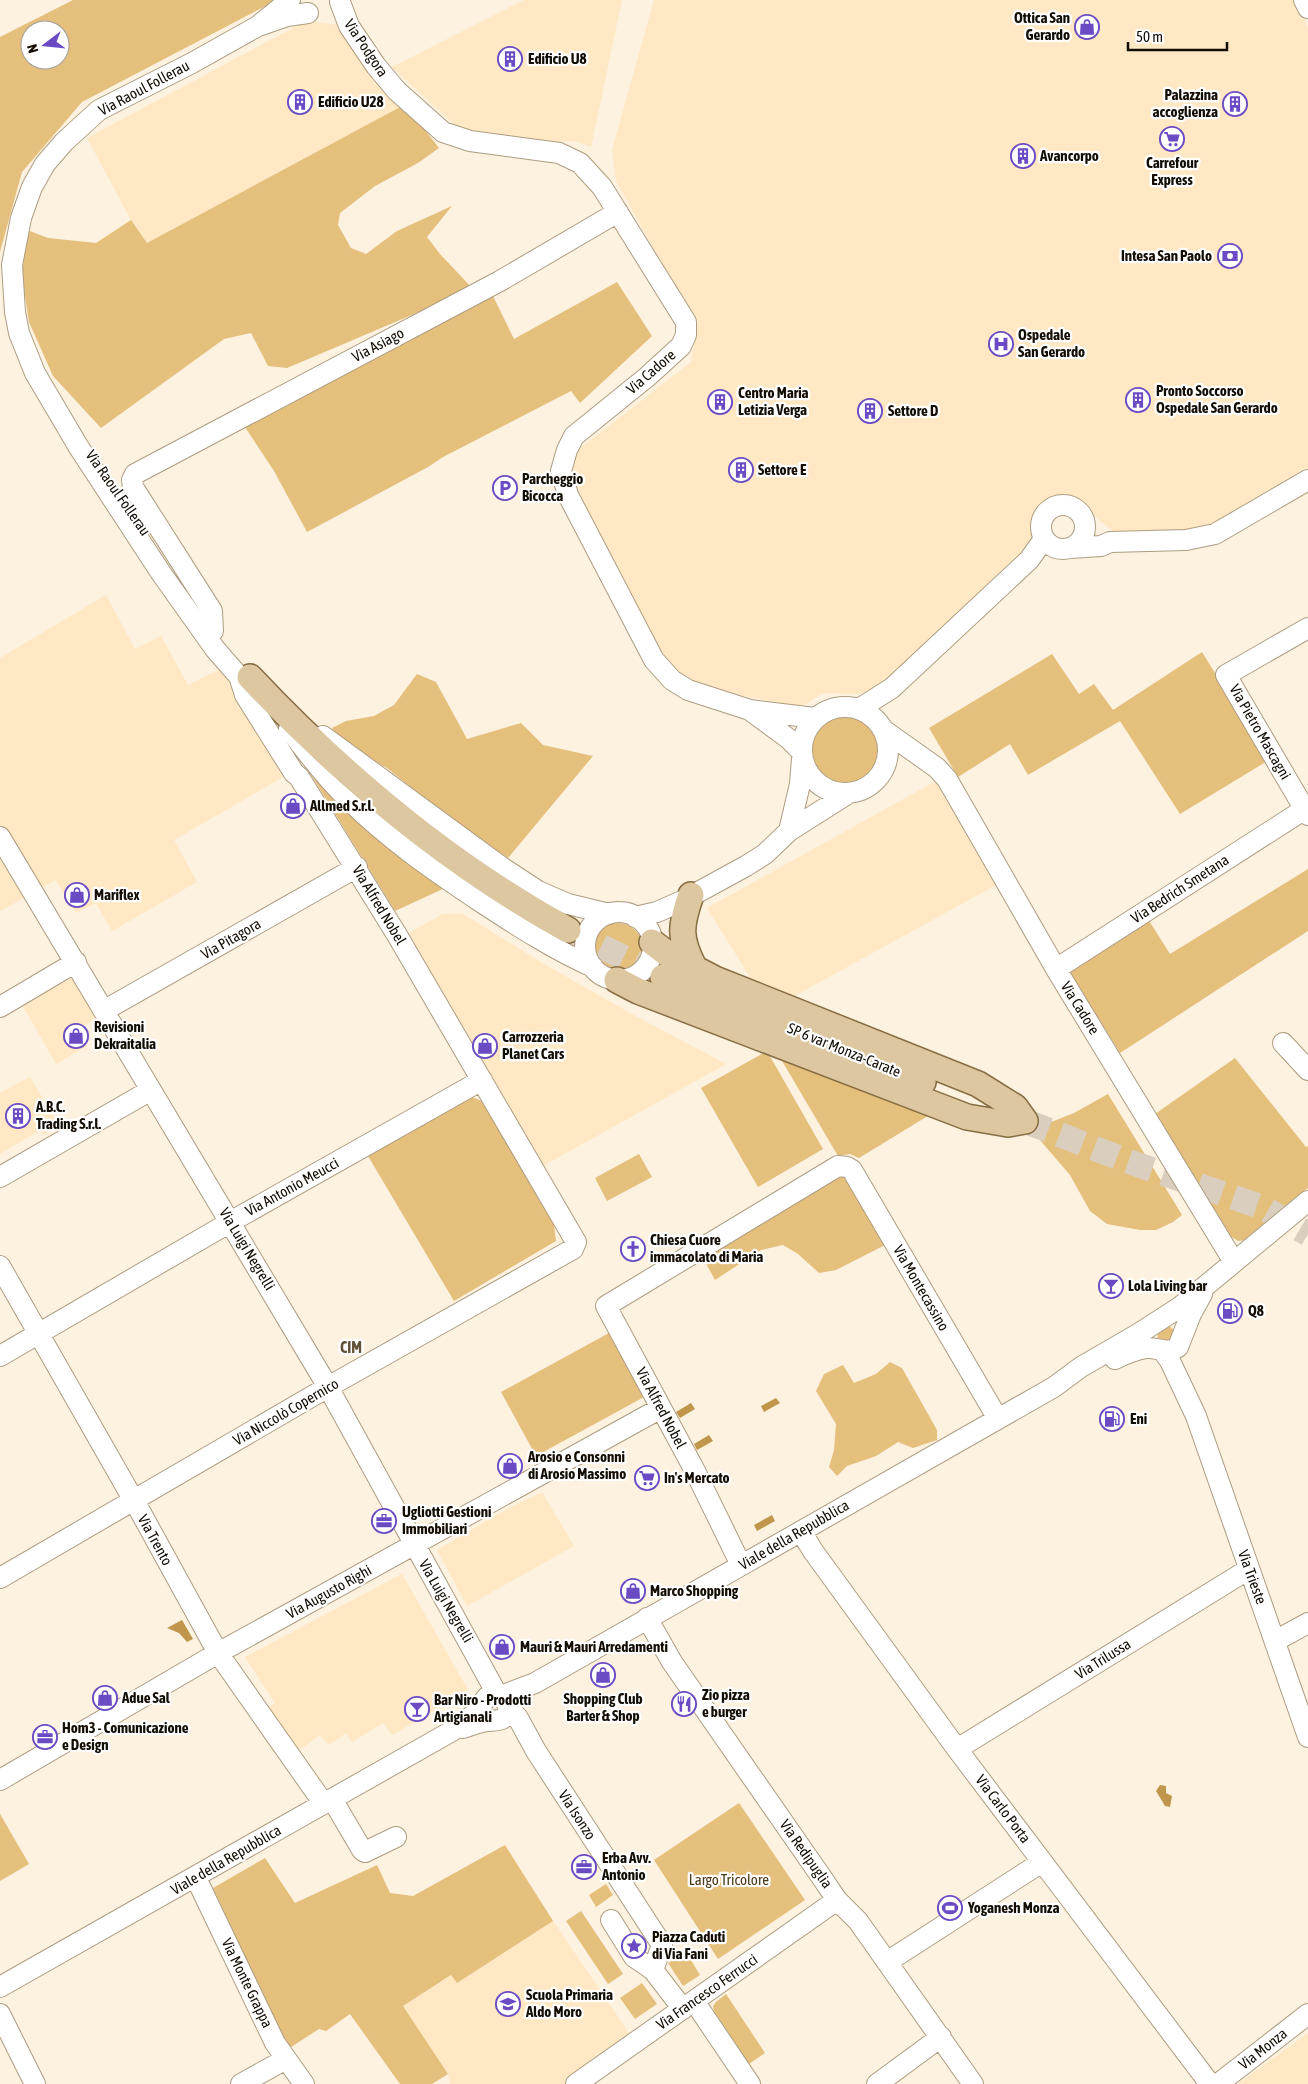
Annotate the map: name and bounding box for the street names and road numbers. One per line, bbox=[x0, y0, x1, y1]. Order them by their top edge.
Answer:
street label: Via Podgora bbox=[341, 16, 392, 80]
street label: Via Raoul Follerau bbox=[95, 56, 192, 119]
street label: Via Asiago bbox=[349, 324, 407, 365]
street label: Via Cadore bbox=[623, 346, 679, 397]
street label: Via Raoul Follerau bbox=[83, 447, 154, 539]
street label: Via Pietro Mascagni bbox=[1226, 681, 1295, 782]
street label: Via Bedrich Smetana bbox=[1128, 851, 1232, 926]
street label: Via Alfred Nobel bbox=[349, 862, 410, 947]
street label: Via Pitagora bbox=[198, 915, 264, 962]
street label: Via Cadore bbox=[1058, 978, 1103, 1037]
street label: SP 6 var Monza-Carate bbox=[785, 1019, 903, 1080]
street label: Via Antonio Meucci bbox=[242, 1154, 341, 1219]
street label: Via Luigi Negrelli bbox=[216, 1204, 279, 1293]
street label: Via Montecassino bbox=[890, 1242, 953, 1334]
street label: Via Alfred Nobel bbox=[633, 1364, 690, 1451]
street label: Via Niccolò Copernico bbox=[230, 1375, 341, 1449]
street label: Viale della Repubblica bbox=[736, 1496, 852, 1573]
street label: Via Trento bbox=[135, 1511, 176, 1568]
street label: Via Trieste bbox=[1235, 1547, 1270, 1606]
street label: Via Luigi Negrelli bbox=[416, 1556, 477, 1645]
street label: Via Augusto Righi bbox=[283, 1561, 374, 1622]
street label: Via Trilussa bbox=[1072, 1635, 1134, 1682]
street label: Via Carlo Porta bbox=[972, 1771, 1034, 1846]
street label: Via Isonzo bbox=[555, 1787, 600, 1843]
street label: Via Redipuglia bbox=[777, 1816, 836, 1891]
street label: Viale della Repubblica bbox=[168, 1821, 284, 1898]
street label: Via Monte Grappa bbox=[218, 1935, 276, 2030]
street label: Via Francesco Ferrucci bbox=[653, 1950, 761, 2033]
street label: Via Monza bbox=[1235, 2024, 1290, 2073]

